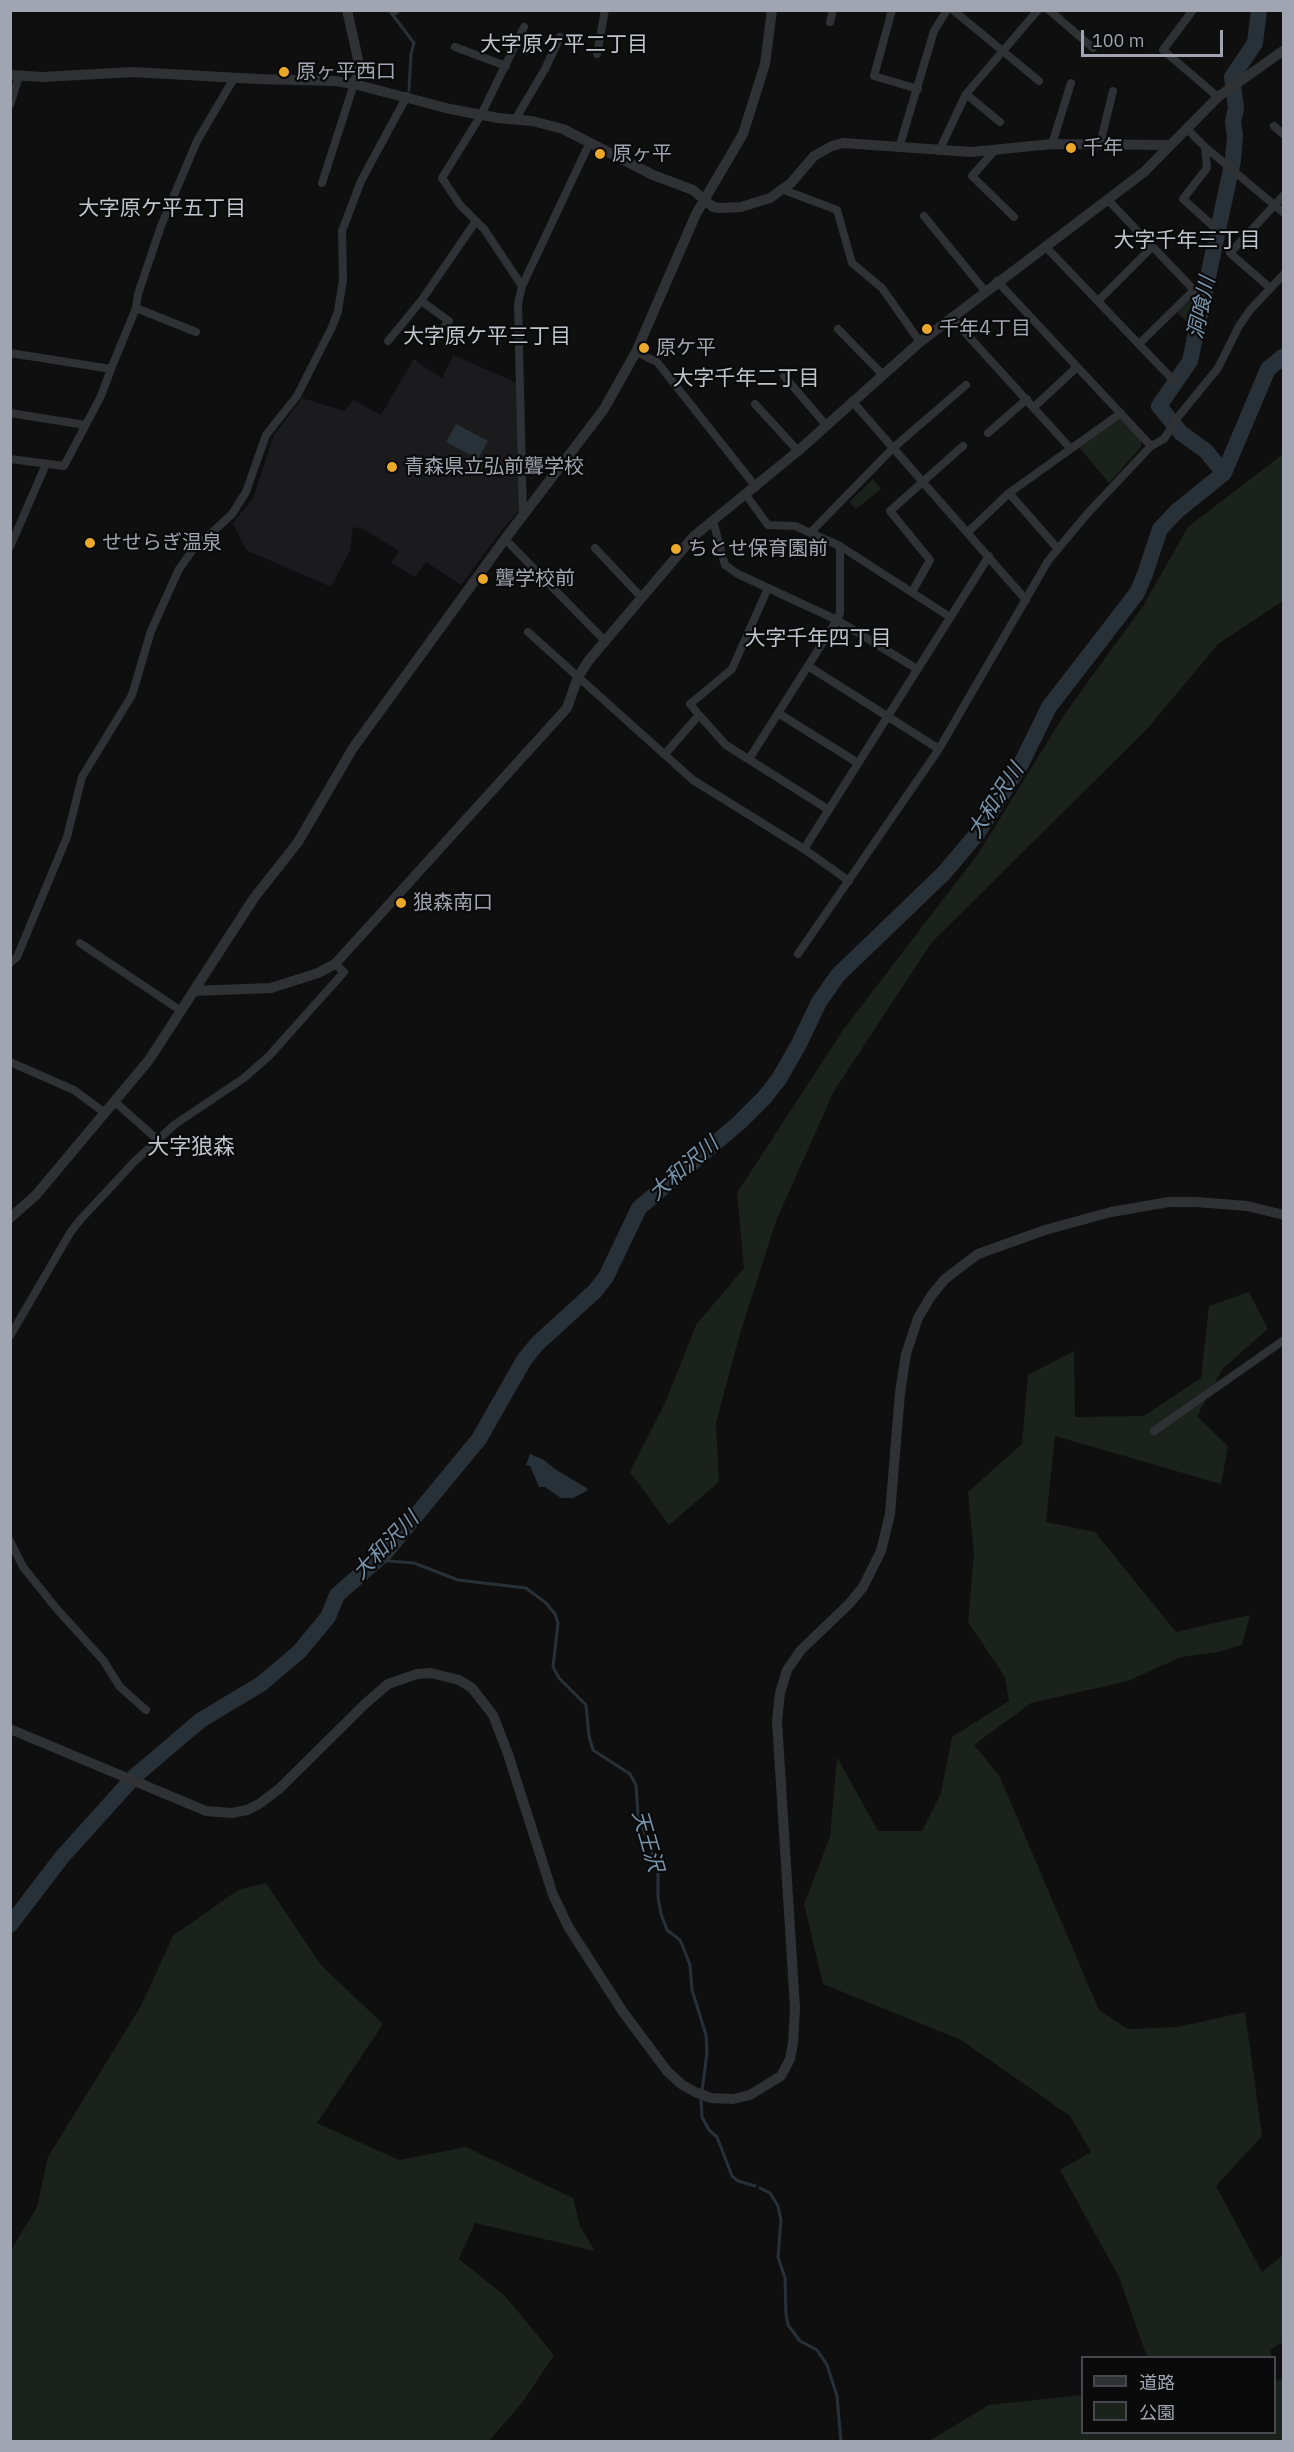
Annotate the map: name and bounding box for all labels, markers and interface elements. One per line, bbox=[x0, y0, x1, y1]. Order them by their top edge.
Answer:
scale bar bbox=[1084, 18, 1226, 56]
text: 100 m bbox=[1092, 29, 1144, 52]
district label: 大字原ケ平二丁目 bbox=[480, 32, 648, 58]
place label: 原ヶ平西口 bbox=[296, 60, 396, 84]
marker: 原ヶ平西口 bbox=[277, 65, 291, 79]
place label: 千年 bbox=[1083, 136, 1123, 160]
marker: 千年 bbox=[1064, 141, 1078, 155]
place label: 原ヶ平 bbox=[612, 142, 672, 166]
marker: 原ヶ平 bbox=[593, 147, 607, 161]
district label: 大字原ケ平五丁目 bbox=[78, 196, 246, 222]
district label: 大字千年三丁目 bbox=[1114, 228, 1260, 254]
water label: 洞喰川 bbox=[1183, 275, 1221, 341]
place label: 千年4丁目 bbox=[939, 317, 1031, 341]
marker: 千年4丁目 bbox=[920, 322, 934, 336]
district label: 大字原ケ平三丁目 bbox=[403, 324, 571, 350]
place label: 原ケ平 bbox=[656, 336, 716, 360]
marker: 原ケ平 bbox=[637, 341, 651, 355]
district label: 大字千年二丁目 bbox=[673, 366, 819, 392]
place label: 青森県立弘前聾学校 bbox=[404, 455, 584, 479]
marker: 青森県立弘前聾学校 bbox=[385, 460, 399, 474]
place label: せせらぎ温泉 bbox=[102, 531, 222, 555]
marker: せせらぎ温泉 bbox=[83, 536, 97, 550]
place label: ちとせ保育園前 bbox=[688, 537, 828, 561]
marker: ちとせ保育園前 bbox=[669, 542, 683, 556]
place label: 聾学校前 bbox=[495, 567, 575, 591]
marker: 聾学校前 bbox=[476, 572, 490, 586]
district label: 大字千年四丁目 bbox=[745, 626, 891, 652]
water label: 大和沢川 bbox=[963, 759, 1029, 843]
place label: 狼森南口 bbox=[413, 891, 493, 915]
marker: 狼森南口 bbox=[394, 896, 408, 910]
water label: 大和沢川 bbox=[644, 1132, 724, 1206]
district label: 大字狼森 bbox=[147, 1135, 235, 1161]
water label: 大和沢川 bbox=[348, 1507, 424, 1585]
water label: 天王沢 bbox=[626, 1807, 668, 1875]
legend bbox=[1081, 2356, 1276, 2434]
text: 道路 bbox=[1139, 2371, 1175, 2394]
text: 公園 bbox=[1139, 2401, 1175, 2424]

